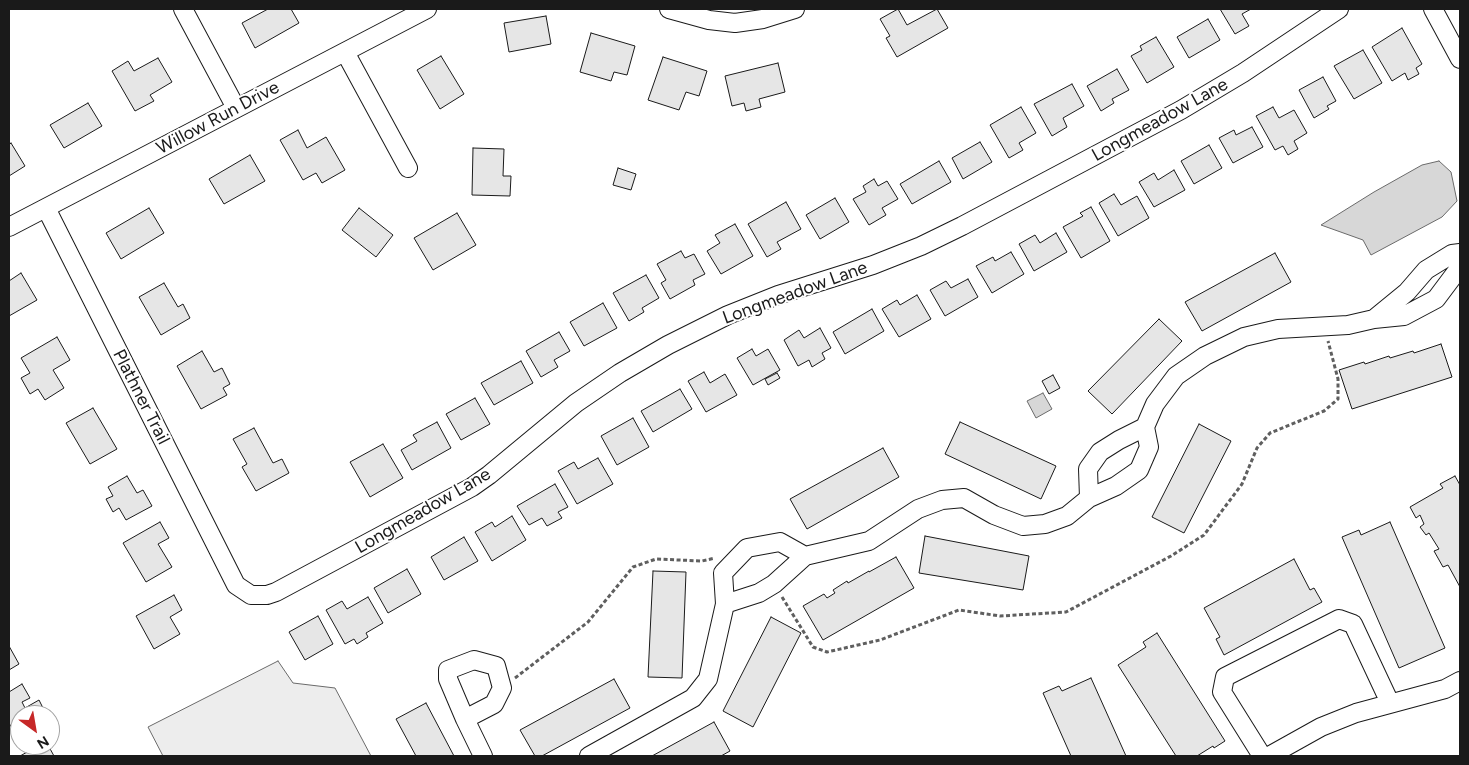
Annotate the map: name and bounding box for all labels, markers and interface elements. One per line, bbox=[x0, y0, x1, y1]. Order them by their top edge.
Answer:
street label: Longmeadow Lane bbox=[1088, 74, 1232, 166]
street label: Willow Run Drive bbox=[153, 77, 283, 159]
street label: Longmeadow Lane bbox=[720, 257, 870, 329]
street label: Plathner Trail bbox=[108, 346, 174, 448]
street label: Longmeadow Lane bbox=[352, 464, 494, 558]
north arrow bbox=[10, 705, 60, 755]
text: N bbox=[34, 732, 52, 752]

